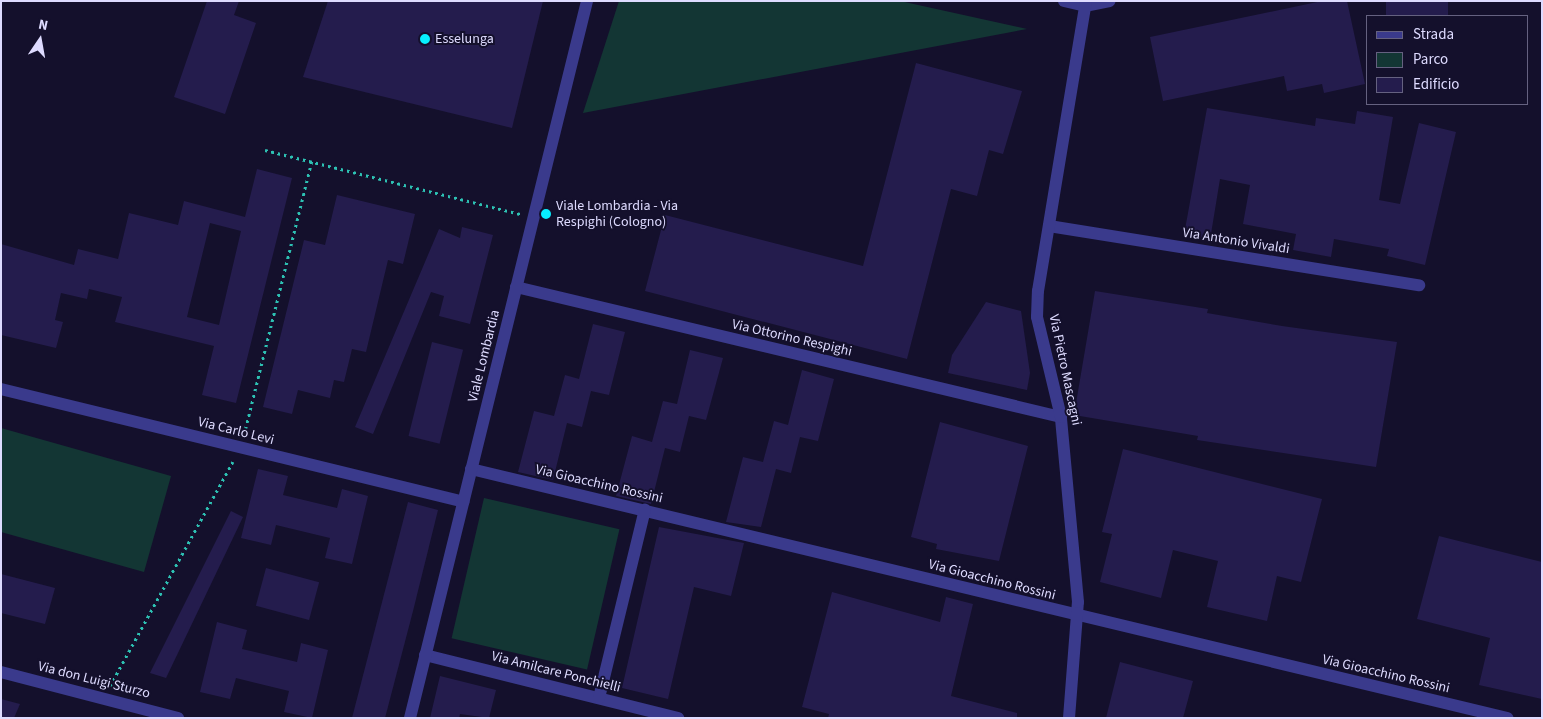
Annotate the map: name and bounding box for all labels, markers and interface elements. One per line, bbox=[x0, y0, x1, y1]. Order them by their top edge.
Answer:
north arrow bbox=[15, 15, 65, 65]
text: N bbox=[36, 15, 50, 36]
legend bbox=[1366, 15, 1528, 105]
text: Strada bbox=[1413, 24, 1454, 45]
place label: Esselunga bbox=[435, 31, 494, 47]
marker: Esselunga bbox=[419, 33, 431, 45]
text: Parco bbox=[1413, 49, 1448, 70]
text: Edificio bbox=[1413, 74, 1460, 95]
place label: Viale Lombardia - Via Respighi (Cologno) bbox=[556, 198, 678, 230]
marker: Viale Lombardia - Via Respighi (Cologno) bbox=[540, 208, 552, 220]
street label: Via Antonio Vivaldi bbox=[1181, 224, 1291, 258]
street label: Viale Lombardia bbox=[464, 308, 504, 404]
street label: Via Pietro Mascagni bbox=[1045, 313, 1085, 427]
street label: Via Ottorino Respighi bbox=[730, 316, 854, 360]
street label: Via Carlo Levi bbox=[196, 413, 276, 449]
street label: Via Gioacchino Rossini bbox=[534, 461, 664, 507]
street label: Via Gioacchino Rossini bbox=[927, 556, 1057, 604]
street label: Via Amilcare Ponchielli bbox=[490, 648, 622, 696]
street label: Via Gioacchino Rossini bbox=[1321, 651, 1451, 697]
street label: Via don Luigi Sturzo bbox=[36, 658, 152, 702]

